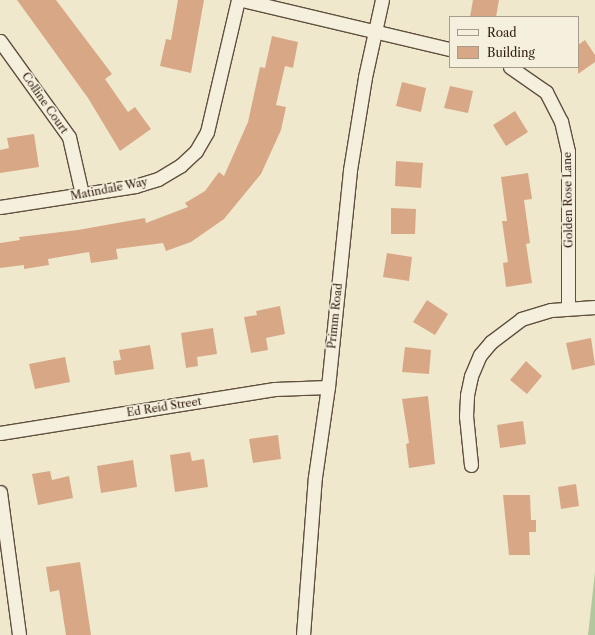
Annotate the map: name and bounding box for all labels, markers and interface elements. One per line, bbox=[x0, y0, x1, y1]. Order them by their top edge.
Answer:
legend bbox=[449, 16, 579, 68]
text: Road bbox=[487, 25, 517, 40]
text: Building bbox=[487, 45, 535, 60]
street label: Colline Court bbox=[19, 70, 71, 136]
street label: Golden Rose Lane bbox=[561, 152, 575, 248]
street label: Matindale Way bbox=[69, 175, 149, 203]
street label: Primm Road bbox=[325, 283, 345, 349]
street label: Ed Reid Street bbox=[126, 395, 202, 419]

